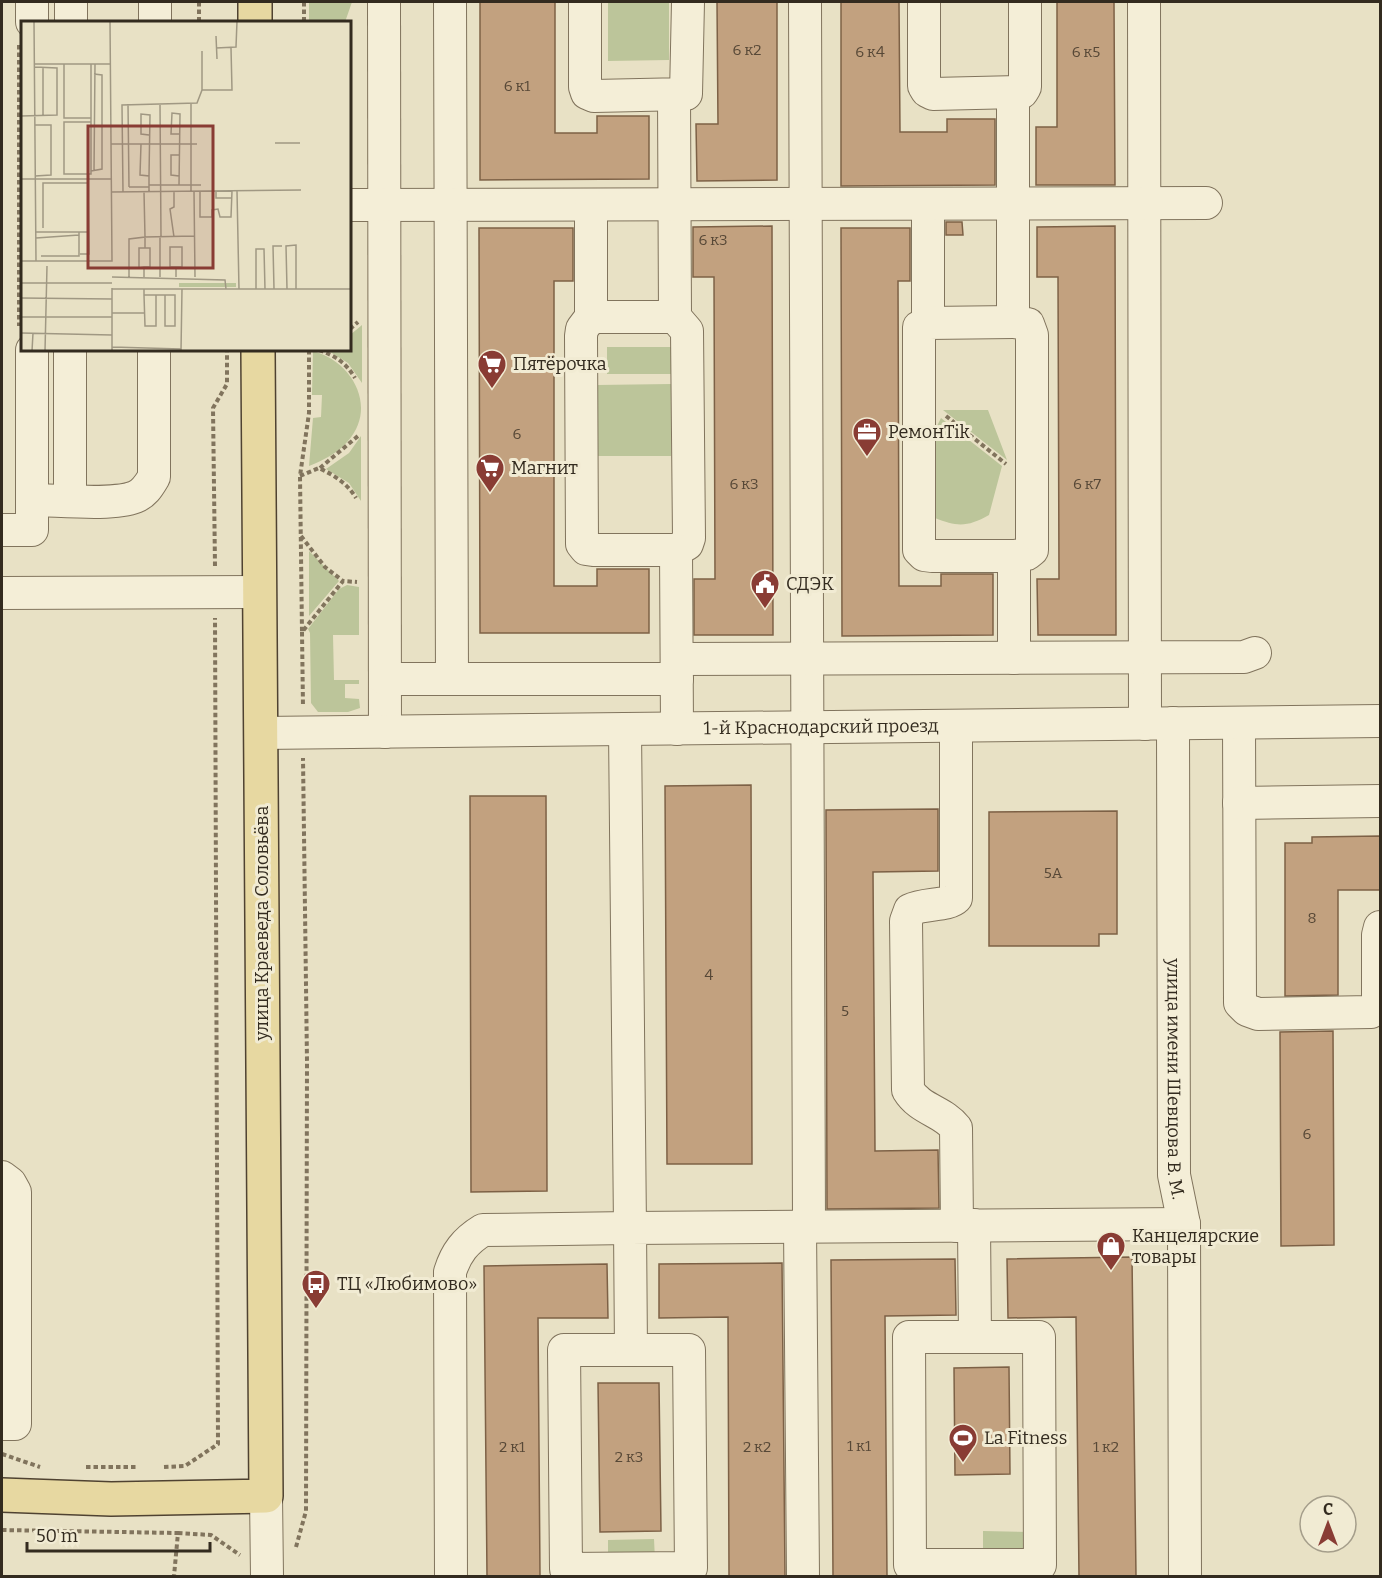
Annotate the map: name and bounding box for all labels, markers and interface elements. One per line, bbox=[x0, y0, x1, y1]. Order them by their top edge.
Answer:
inset map bbox=[21, 21, 351, 351]
house number: 6 к2 bbox=[733, 41, 761, 59]
house number: 6 к4 bbox=[855, 43, 885, 61]
house number: 6 к5 bbox=[1072, 43, 1100, 61]
house number: 6 к1 bbox=[504, 77, 530, 95]
house number: 6 к3 bbox=[698, 231, 728, 249]
supermarket icon: Пятёрочка bbox=[476, 348, 508, 390]
place label: Пятёрочка bbox=[513, 353, 607, 375]
office icon: РемонTik bbox=[851, 416, 883, 458]
place label: РемонTik bbox=[888, 421, 971, 443]
house number: 6 bbox=[513, 425, 522, 443]
supermarket icon: Магнит bbox=[474, 452, 506, 494]
place label: Магнит bbox=[511, 457, 578, 479]
house number: 6 к3 bbox=[729, 475, 759, 493]
house number: 6 к7 bbox=[1073, 475, 1102, 493]
public building icon: СДЭК bbox=[749, 568, 781, 610]
place label: СДЭК bbox=[786, 573, 834, 595]
street label: 1-й Краснодарский проезд bbox=[703, 715, 939, 739]
street label: улица Краеведа Соловьёва bbox=[251, 805, 273, 1041]
house number: 5А bbox=[1044, 864, 1063, 882]
house number: 8 bbox=[1307, 909, 1317, 927]
street label: улица имени Шевцова В. М. bbox=[1163, 957, 1190, 1201]
house number: 4 bbox=[705, 966, 714, 984]
house number: 5 bbox=[841, 1002, 849, 1020]
house number: 6 bbox=[1303, 1125, 1312, 1143]
place label: Канцелярские товары bbox=[1132, 1225, 1259, 1268]
shop icon: Канцелярские товары bbox=[1095, 1230, 1127, 1272]
bus stop icon: ТЦ «Любимово» bbox=[300, 1268, 332, 1310]
place label: ТЦ «Любимово» bbox=[337, 1273, 477, 1295]
sports icon: La Fitness bbox=[947, 1422, 979, 1464]
place label: La Fitness bbox=[984, 1427, 1067, 1449]
house number: 1 к1 bbox=[847, 1437, 871, 1455]
house number: 2 к1 bbox=[499, 1438, 525, 1456]
house number: 2 к2 bbox=[743, 1438, 771, 1456]
house number: 1 к2 bbox=[1093, 1438, 1119, 1456]
house number: 2 к3 bbox=[615, 1448, 643, 1466]
north arrow bbox=[1298, 1494, 1358, 1554]
text: С bbox=[1323, 1500, 1333, 1519]
scale bar bbox=[27, 1515, 210, 1553]
text: 50 m bbox=[36, 1525, 78, 1547]

